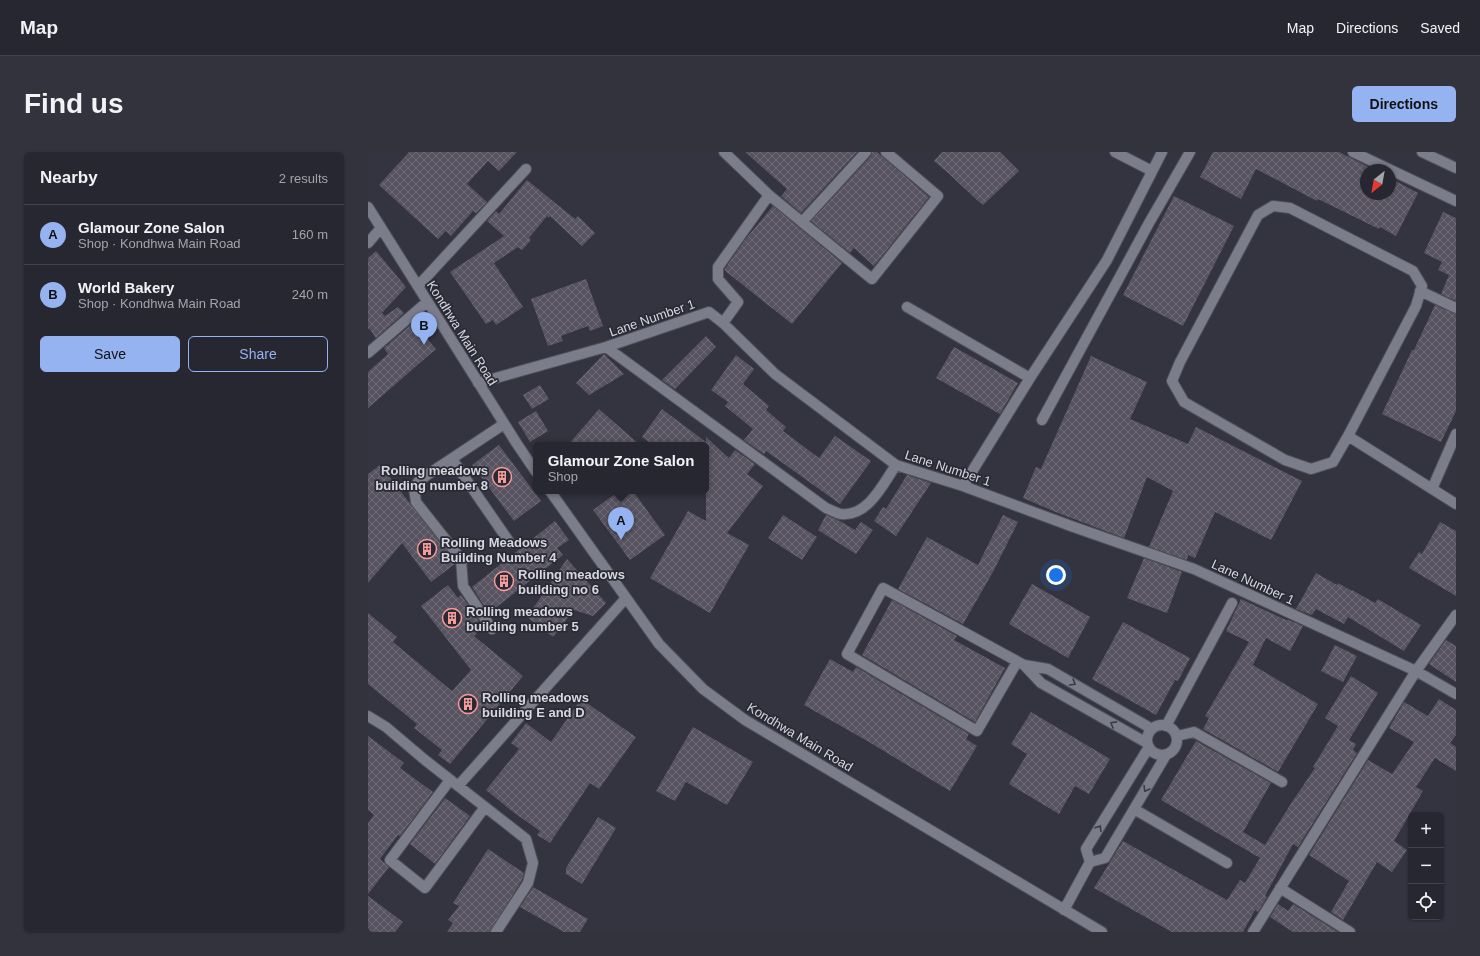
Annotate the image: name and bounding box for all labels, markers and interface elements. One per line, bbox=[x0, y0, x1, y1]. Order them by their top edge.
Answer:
text: Map bbox=[20, 17, 58, 38]
text: Map bbox=[1287, 20, 1314, 36]
text: Directions bbox=[1336, 20, 1398, 36]
text: Saved bbox=[1420, 20, 1460, 36]
button: Directions bbox=[1352, 86, 1456, 122]
text: Find us bbox=[24, 88, 124, 119]
north arrow bbox=[1360, 164, 1396, 200]
text: Nearby bbox=[40, 168, 98, 187]
text: 2 results bbox=[279, 171, 328, 186]
text: Glamour Zone Salon bbox=[78, 219, 225, 236]
text: A bbox=[48, 227, 58, 242]
text: 160 m bbox=[292, 227, 328, 242]
text: Shop · Kondhwa Main Road bbox=[78, 236, 241, 251]
street label: Kondhwa Main Road bbox=[424, 278, 500, 388]
text: World Bakery bbox=[78, 279, 174, 296]
text: B bbox=[48, 287, 58, 302]
text: 240 m bbox=[292, 287, 328, 302]
text: Shop · Kondhwa Main Road bbox=[78, 296, 241, 311]
street label: Lane Number 1 bbox=[607, 296, 697, 340]
pin: B bbox=[411, 312, 437, 345]
button: Save bbox=[40, 336, 180, 372]
button: Share bbox=[188, 336, 328, 372]
popup bbox=[533, 442, 709, 494]
street label: Lane Number 1 bbox=[903, 447, 993, 489]
text: Glamour Zone Salon bbox=[548, 452, 694, 469]
place label: Rolling meadows building number 8 bbox=[375, 463, 488, 493]
building icon: Rolling meadows building number 8 bbox=[491, 466, 513, 488]
text: Shop bbox=[548, 469, 578, 484]
pin: A bbox=[608, 507, 634, 540]
place label: Rolling Meadows Building Number 4 bbox=[441, 535, 557, 565]
building icon: Rolling Meadows Building Number 4 bbox=[416, 538, 438, 560]
street label: Lane Number 1 bbox=[1209, 556, 1297, 608]
your location bbox=[1046, 565, 1066, 585]
place label: Rolling meadows building no 6 bbox=[518, 567, 625, 597]
building icon: Rolling meadows building no 6 bbox=[493, 570, 515, 592]
place label: Rolling meadows building number 5 bbox=[466, 604, 579, 634]
building icon: Rolling meadows building number 5 bbox=[441, 607, 463, 629]
one-way arrow bbox=[1069, 679, 1076, 686]
place label: Rolling meadows building E and D bbox=[482, 690, 589, 720]
building icon: Rolling meadows building E and D bbox=[457, 693, 479, 715]
street label: Kondhwa Main Road bbox=[744, 699, 856, 775]
one-way arrow bbox=[1110, 721, 1117, 728]
one-way arrow bbox=[1143, 785, 1151, 792]
map controls bbox=[1408, 812, 1444, 920]
button: + bbox=[1408, 812, 1444, 848]
one-way arrow bbox=[1094, 825, 1102, 832]
button: − bbox=[1408, 848, 1444, 884]
button: locate bbox=[1408, 884, 1444, 920]

